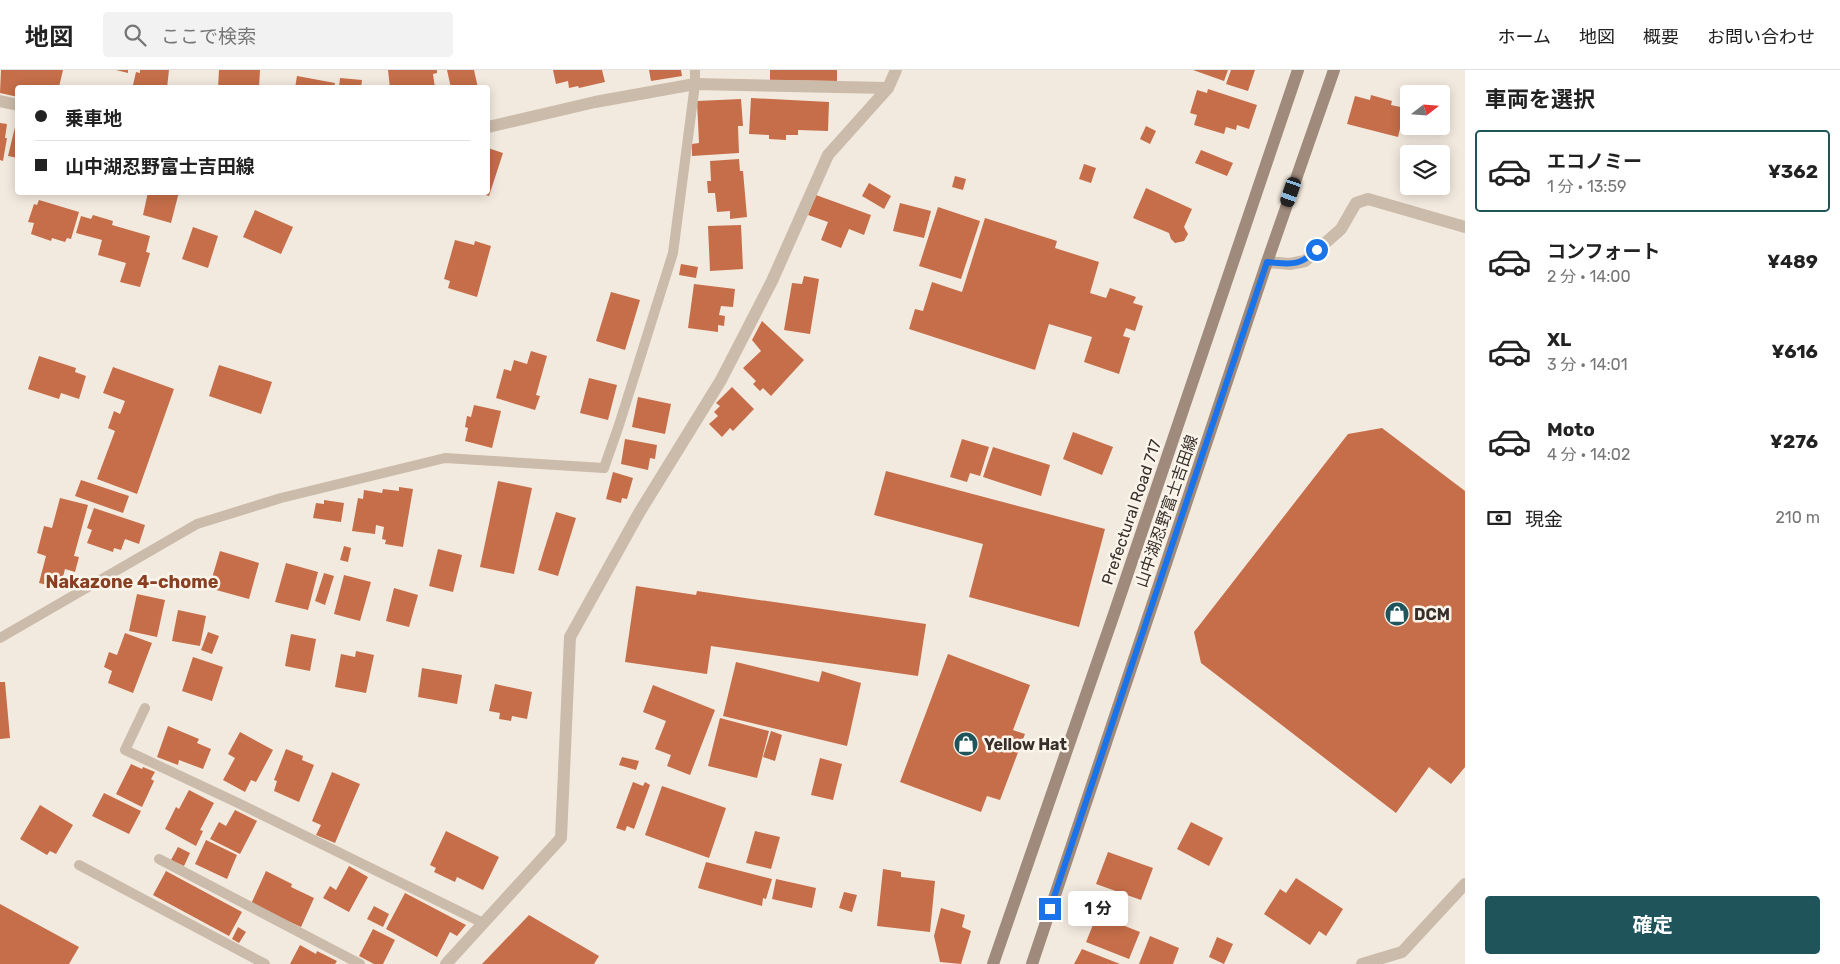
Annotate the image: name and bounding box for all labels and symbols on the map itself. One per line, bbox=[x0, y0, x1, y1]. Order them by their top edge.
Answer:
north arrow bbox=[1400, 85, 1450, 135]
car bbox=[1279, 175, 1302, 209]
route start bbox=[1306, 239, 1328, 261]
street label: 山中湖忍野富士吉田線 bbox=[1131, 432, 1202, 590]
street label: Prefectural Road 717 bbox=[1098, 437, 1165, 587]
district label: Nakazone 4-chome bbox=[46, 571, 219, 593]
shop icon: DCM bbox=[1384, 601, 1410, 627]
place label: DCM bbox=[1414, 605, 1450, 624]
shop icon: Yellow Hat bbox=[953, 731, 979, 757]
place label: Yellow Hat bbox=[984, 735, 1067, 754]
callout: 1 分 bbox=[1068, 892, 1128, 926]
route end bbox=[1039, 898, 1061, 920]

